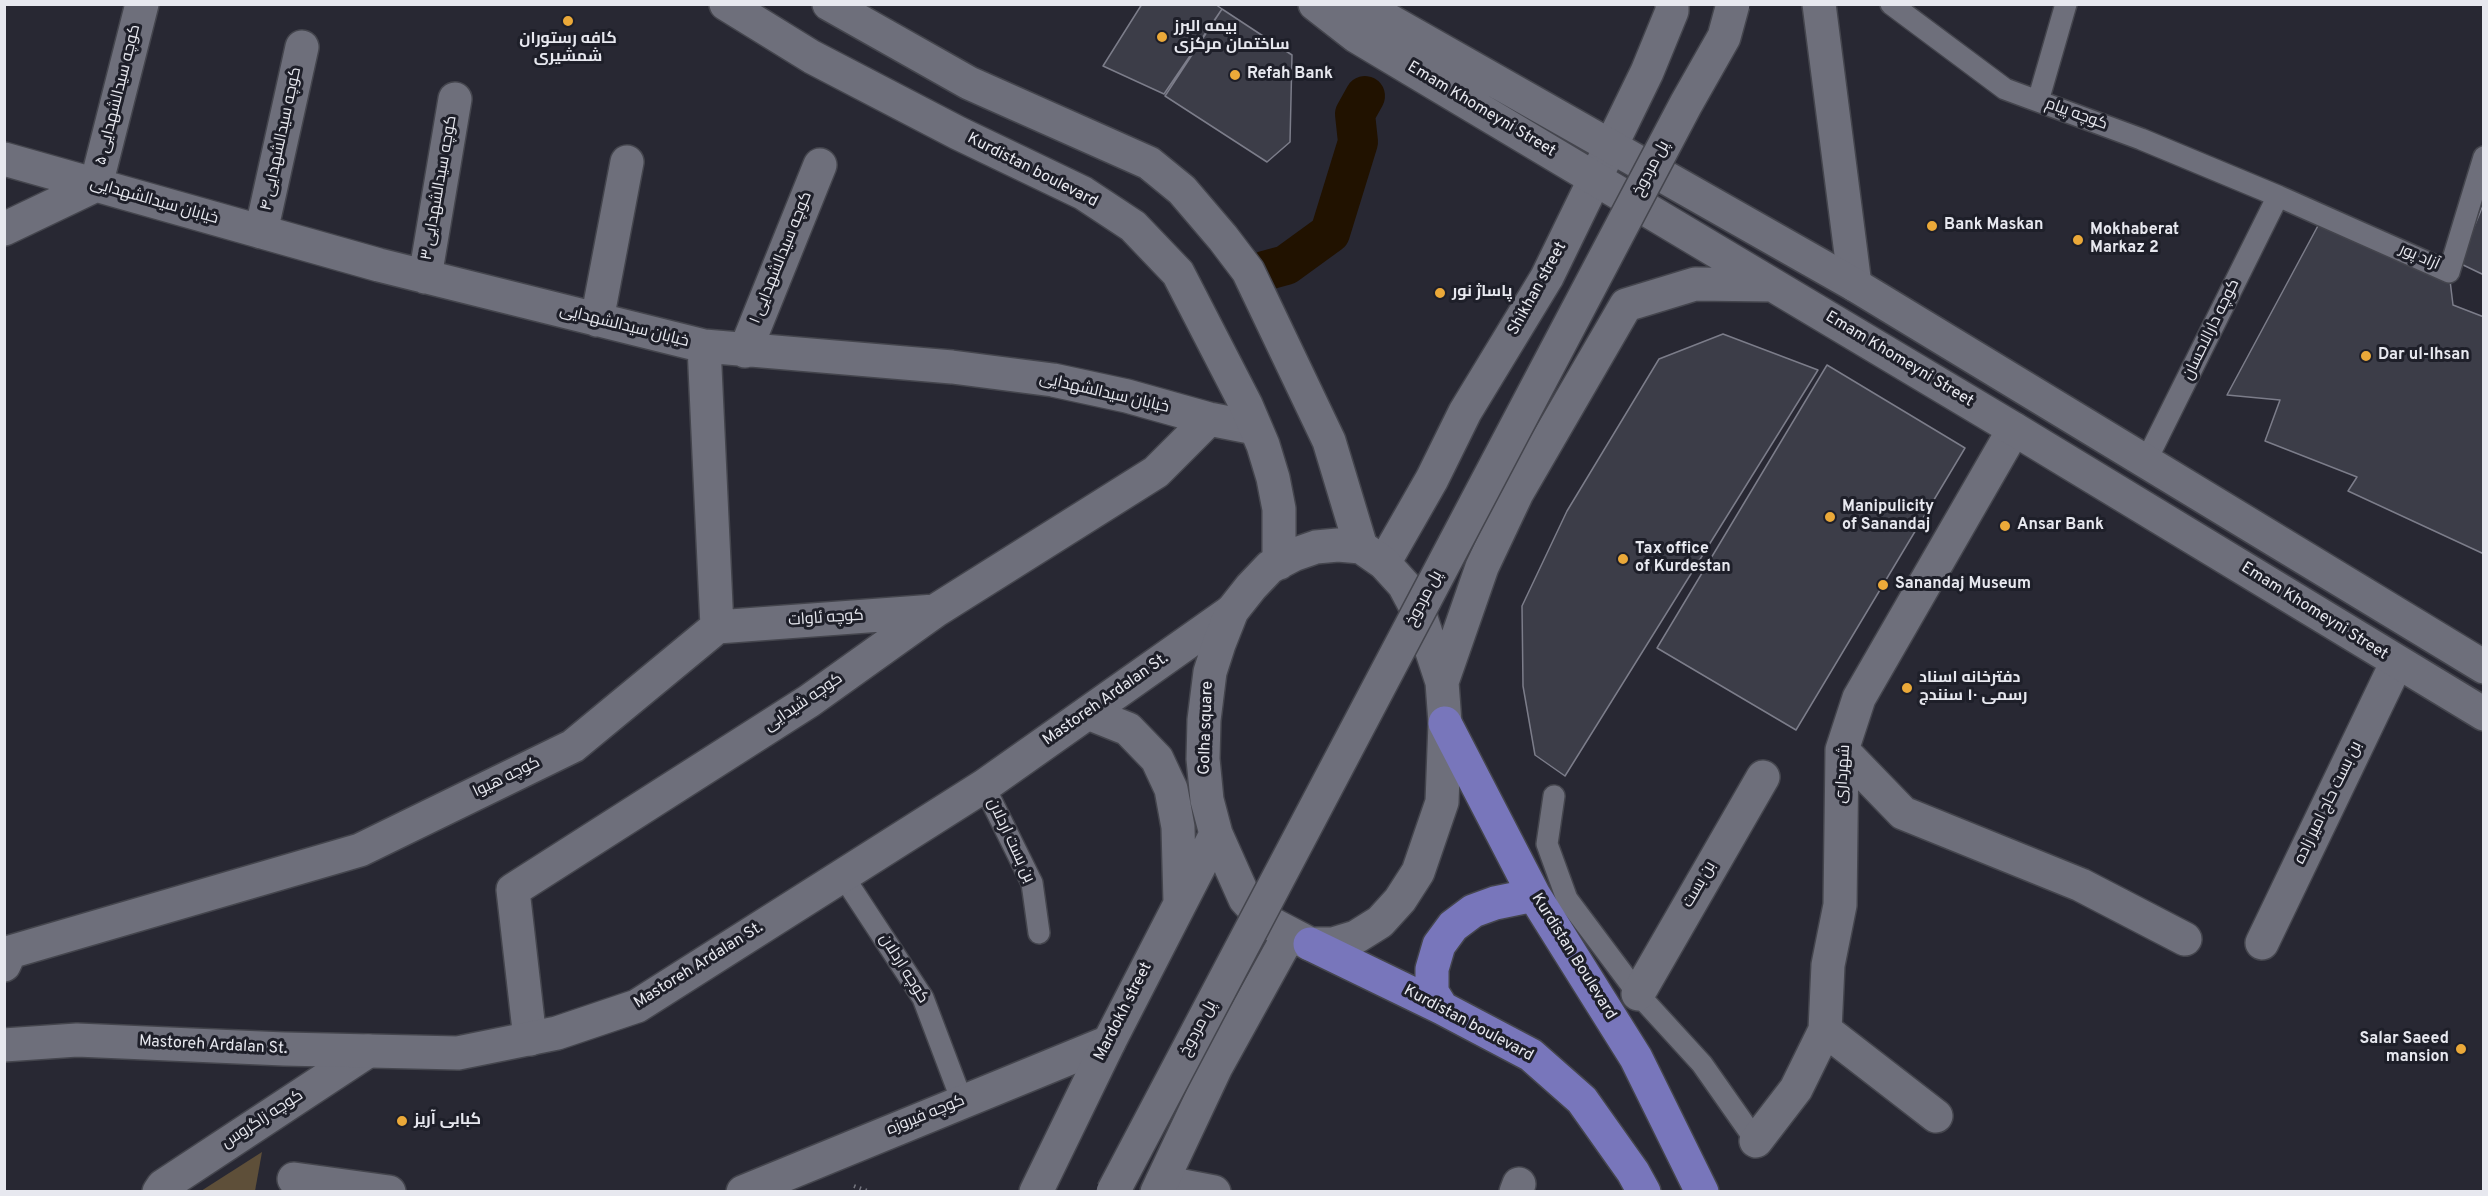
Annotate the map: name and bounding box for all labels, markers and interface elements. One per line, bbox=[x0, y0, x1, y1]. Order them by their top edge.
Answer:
marker: کافه رستوران شمشیری bbox=[561, 14, 575, 28]
place label: بیمه البرز ساختمان مرکزی bbox=[1174, 18, 1289, 56]
street label: کوچه سیدالشهدایی ۵ bbox=[92, 23, 146, 167]
place label: کافه رستوران شمشیری bbox=[519, 30, 617, 68]
marker: بیمه البرز ساختمان مرکزی bbox=[1155, 30, 1169, 44]
street label: Emam Khomeyni Street bbox=[1403, 58, 1559, 162]
street label: کوچه سیدالشهدایی ۴ bbox=[257, 65, 307, 213]
place label: Refah Bank bbox=[1247, 65, 1333, 85]
marker: Refah Bank bbox=[1228, 68, 1242, 82]
street label: کوچه پیام bbox=[2042, 95, 2110, 135]
street label: کوچه سیدالشهدایی ۳ bbox=[418, 114, 462, 262]
street label: Kurdistan boulevard bbox=[963, 130, 1101, 212]
street label: پل مردوخ bbox=[1629, 138, 1675, 200]
street label: خیابان سیدالشهدایی bbox=[88, 175, 220, 229]
street label: کوچه سیدالشهدایی ۱ bbox=[747, 189, 817, 327]
place label: Bank Maskan bbox=[1944, 216, 2044, 236]
marker: Bank Maskan bbox=[1925, 219, 1939, 233]
place label: Mokhaberat Markaz 2 bbox=[2090, 221, 2179, 259]
marker: Mokhaberat Markaz 2 bbox=[2071, 233, 2085, 247]
street label: Shikhan street bbox=[1504, 239, 1572, 339]
street label: آزاد پور bbox=[2396, 241, 2442, 275]
street label: کوچه دارالاحسان bbox=[2179, 276, 2245, 384]
place label: پاساژ نور bbox=[1452, 283, 1512, 303]
marker: پاساژ نور bbox=[1433, 286, 1447, 300]
street label: خیابان سیدالشهدایی bbox=[557, 302, 691, 352]
street label: Emam Khomeyni Street bbox=[1821, 308, 1977, 412]
place label: Dar ul-Ihsan bbox=[2378, 346, 2470, 366]
marker: Dar ul-Ihsan bbox=[2359, 349, 2373, 363]
street label: خیابان سیدالشهدایی bbox=[1037, 370, 1171, 418]
place label: Manipulicity of Sanandaj bbox=[1842, 498, 1934, 536]
marker: Manipulicity of Sanandaj bbox=[1823, 510, 1837, 524]
place label: Ansar Bank bbox=[2017, 516, 2104, 536]
marker: Ansar Bank bbox=[1998, 519, 2012, 533]
place label: Tax office of Kurdestan bbox=[1635, 540, 1731, 578]
marker: Tax office of Kurdestan bbox=[1616, 552, 1630, 566]
street label: Emam Khomeyni Street bbox=[2237, 559, 2391, 665]
street label: پل مردوخ bbox=[1402, 568, 1448, 630]
place label: Sanandaj Museum bbox=[1895, 575, 2031, 595]
marker: Sanandaj Museum bbox=[1876, 578, 1890, 592]
street label: کوچه ئاوات bbox=[788, 607, 864, 631]
street label: Mastoreh Ardalan St. bbox=[1040, 650, 1172, 750]
place label: دفترخانه اسناد رسمی ۱۰ سنندج bbox=[1919, 669, 2027, 707]
street label: کوچه شیدایی bbox=[761, 670, 847, 736]
street label: Golha square bbox=[1196, 681, 1218, 775]
marker: دفترخانه اسناد رسمی ۱۰ سنندج bbox=[1900, 681, 1914, 695]
street label: بن بست حاج امیر زاده bbox=[2291, 739, 2367, 867]
street label: شهرداری bbox=[1832, 744, 1856, 804]
street label: کوچه هیوا bbox=[470, 754, 544, 802]
street label: بن بست اردلان bbox=[982, 796, 1038, 886]
street label: بن بست bbox=[1679, 858, 1721, 912]
street label: Kurdistan Boulevard bbox=[1526, 890, 1620, 1024]
street label: Mastoreh Ardalan St. bbox=[631, 919, 767, 1013]
street label: کوچه اردلان bbox=[874, 931, 932, 1007]
street label: Mardokh street bbox=[1091, 960, 1157, 1064]
street label: Kurdistan boulevard bbox=[1400, 982, 1536, 1066]
street label: پل مردوخ bbox=[1176, 998, 1222, 1060]
place label: Salar Saeed mansion bbox=[2360, 1030, 2449, 1068]
street label: Mastoreh Ardalan St. bbox=[138, 1033, 288, 1059]
marker: Salar Saeed mansion bbox=[2454, 1042, 2468, 1056]
street label: کوچه زاگروس bbox=[219, 1087, 307, 1153]
street label: کوچه فیروزه bbox=[884, 1092, 968, 1140]
place label: کبابی آریز bbox=[414, 1111, 481, 1131]
marker: کبابی آریز bbox=[395, 1114, 409, 1128]

